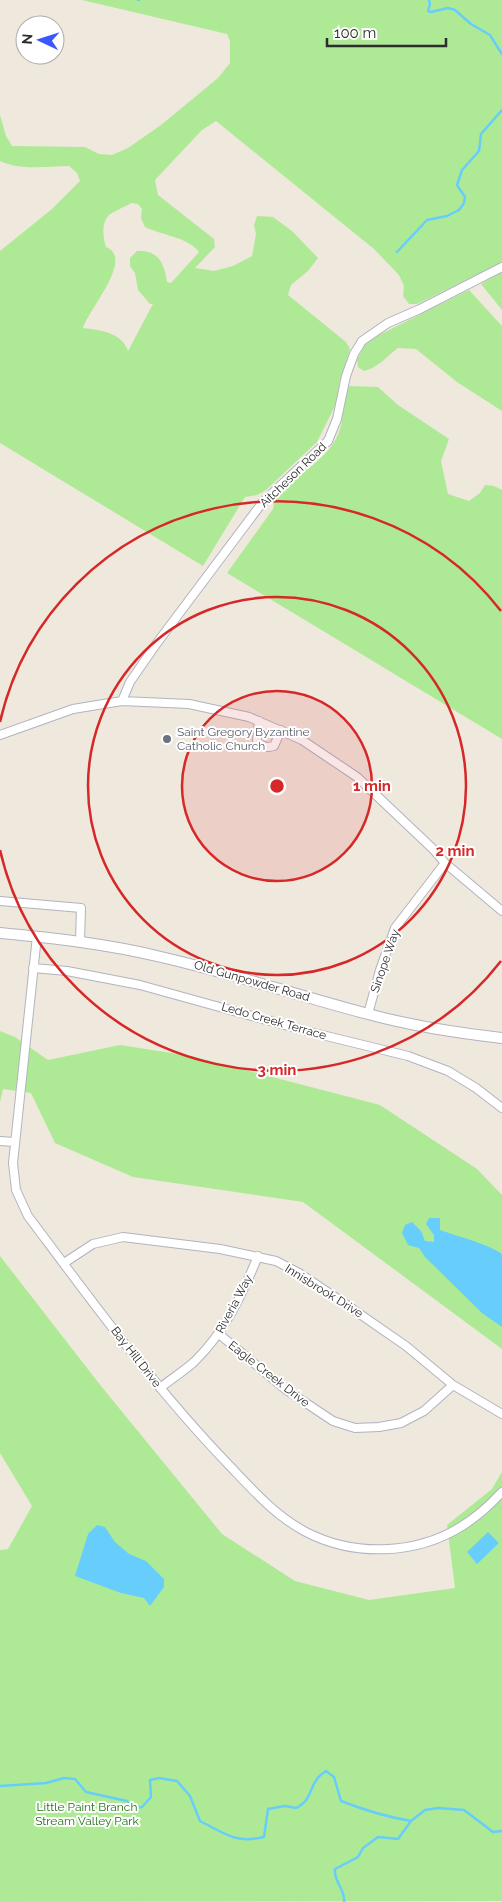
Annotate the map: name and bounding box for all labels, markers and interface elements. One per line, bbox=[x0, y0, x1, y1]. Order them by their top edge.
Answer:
north arrow bbox=[15, 15, 65, 65]
scale bar bbox=[327, 15, 446, 47]
text: 100 m bbox=[334, 24, 376, 42]
text: N bbox=[19, 33, 35, 45]
street label: Aitcheson Road bbox=[257, 440, 329, 510]
place label: Saint Gregory Byzantine Catholic Church bbox=[177, 725, 310, 753]
marker: Saint Gregory Byzantine Catholic Church bbox=[161, 733, 173, 745]
centre of rings bbox=[268, 777, 286, 795]
text: 1 min bbox=[353, 777, 391, 795]
text: 2 min bbox=[436, 842, 474, 860]
street label: Sinope Way bbox=[368, 927, 403, 994]
street label: Old Gunpowder Road bbox=[193, 958, 311, 1004]
street label: Ledo Creek Terrace bbox=[220, 999, 328, 1043]
text: 3 min bbox=[258, 1061, 296, 1079]
street label: Innisbrook Drive bbox=[282, 1261, 366, 1321]
street label: Riveria Way bbox=[213, 1272, 256, 1336]
street label: Bay Hill Drive bbox=[108, 1324, 164, 1390]
street label: Eagle Creek Drive bbox=[226, 1338, 312, 1410]
park label: Little Paint Branch Stream Valley Park bbox=[35, 1800, 139, 1828]

